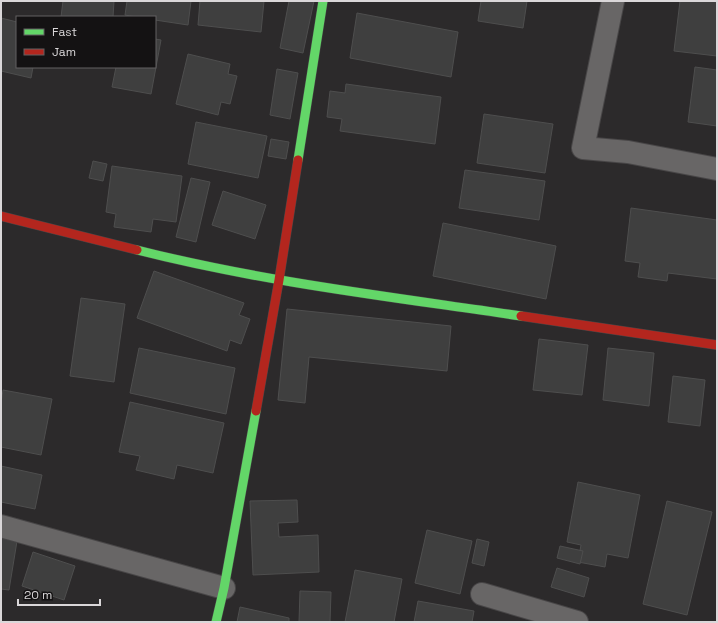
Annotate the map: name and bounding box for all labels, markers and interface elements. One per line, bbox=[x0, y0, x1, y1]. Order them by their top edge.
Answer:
legend bbox=[16, 16, 156, 68]
text: Fast bbox=[52, 24, 77, 40]
text: Jam bbox=[52, 44, 76, 60]
scale bar bbox=[18, 581, 100, 607]
text: 20 m bbox=[24, 587, 52, 603]

